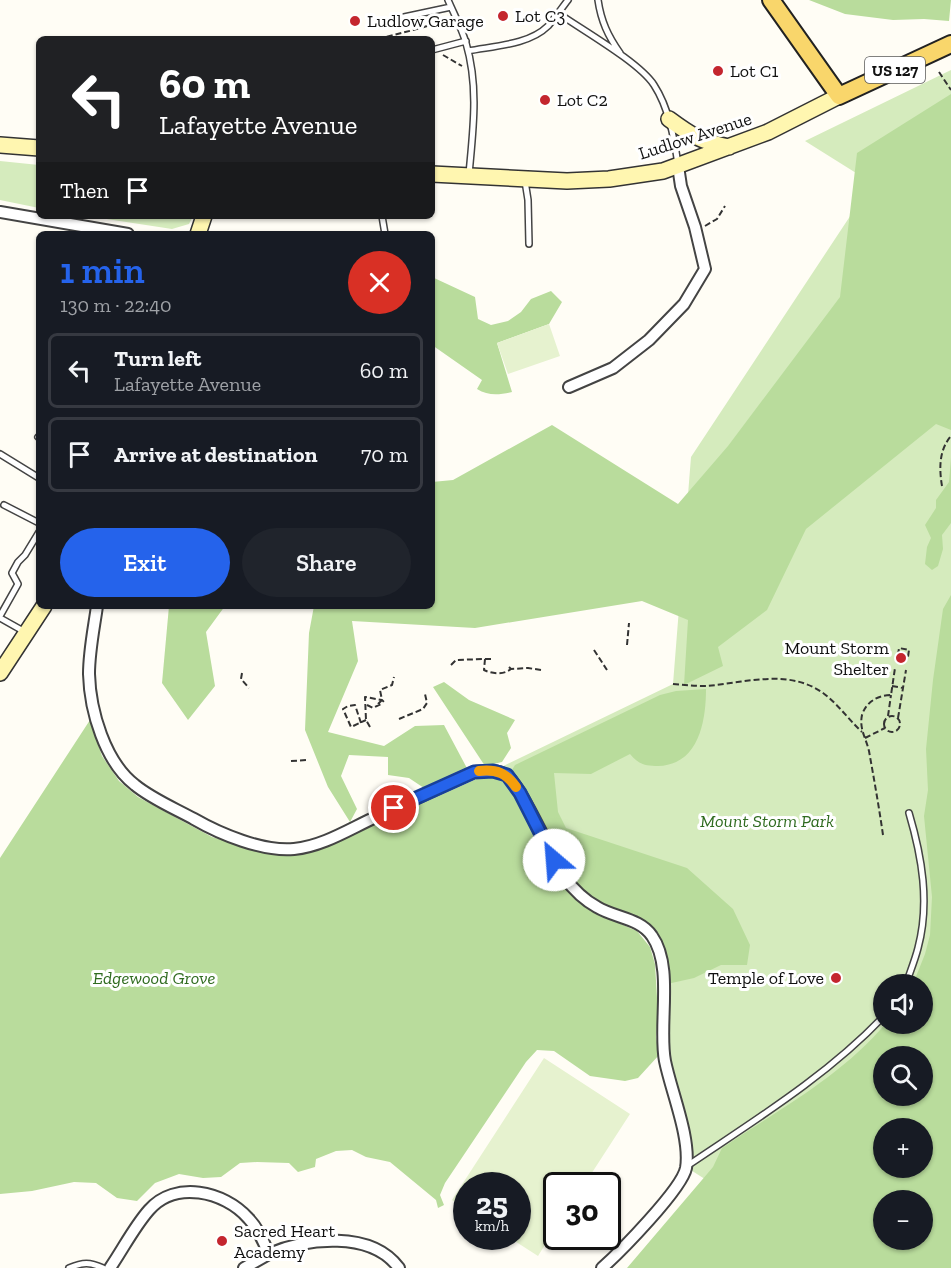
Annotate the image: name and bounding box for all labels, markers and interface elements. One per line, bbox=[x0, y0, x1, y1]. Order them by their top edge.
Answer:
place label: Lot C3 bbox=[515, 5, 565, 27]
marker: Lot C3 bbox=[496, 9, 510, 23]
place label: Ludlow Garage bbox=[367, 10, 484, 32]
marker: Ludlow Garage bbox=[348, 14, 362, 28]
road number: US 127 bbox=[865, 57, 925, 83]
text: 60 m bbox=[159, 58, 250, 109]
icon: left bbox=[60, 60, 138, 138]
place label: Lot C1 bbox=[730, 60, 778, 82]
marker: Lot C1 bbox=[711, 64, 725, 78]
place label: Lot C2 bbox=[557, 89, 608, 111]
marker: Lot C2 bbox=[538, 93, 552, 107]
street label: Ludlow Avenue bbox=[636, 107, 754, 165]
text: Lafayette Avenue bbox=[159, 109, 358, 141]
icon: arrive bbox=[121, 174, 154, 207]
text: Then bbox=[60, 177, 109, 204]
text: 1 min bbox=[60, 249, 145, 292]
button: close bbox=[348, 251, 411, 314]
text: 130 m · 22:40 bbox=[60, 293, 172, 317]
text: Turn left bbox=[114, 345, 201, 372]
icon: left bbox=[63, 354, 96, 387]
text: 60 m bbox=[360, 357, 408, 384]
text: Lafayette Avenue bbox=[114, 372, 261, 396]
icon: arrive bbox=[63, 438, 96, 471]
text: Arrive at destination bbox=[114, 441, 317, 468]
text: 70 m bbox=[361, 441, 408, 468]
button: Exit bbox=[60, 528, 230, 597]
button: Share bbox=[242, 528, 411, 597]
place label: Mount Storm Shelter bbox=[785, 637, 889, 680]
marker: Mount Storm Shelter bbox=[894, 651, 908, 665]
pin bbox=[368, 782, 419, 833]
icon: arrive bbox=[377, 791, 410, 824]
park label: Mount Storm Park bbox=[700, 810, 834, 832]
position arrow bbox=[522, 828, 586, 892]
park label: Edgewood Grove bbox=[93, 967, 215, 989]
place label: Temple of Love bbox=[708, 967, 824, 989]
marker: Temple of Love bbox=[829, 971, 843, 985]
map controls bbox=[873, 974, 933, 1250]
button: sound bbox=[873, 974, 933, 1034]
button: search bbox=[873, 1046, 933, 1106]
button: + bbox=[873, 1118, 933, 1178]
speed limit sign: 30 bbox=[543, 1172, 621, 1250]
text: 25 bbox=[476, 1186, 508, 1222]
button: − bbox=[873, 1190, 933, 1250]
text: km/h bbox=[475, 1217, 509, 1235]
place label: Sacred Heart Academy bbox=[234, 1220, 335, 1263]
marker: Sacred Heart Academy bbox=[215, 1234, 229, 1248]

